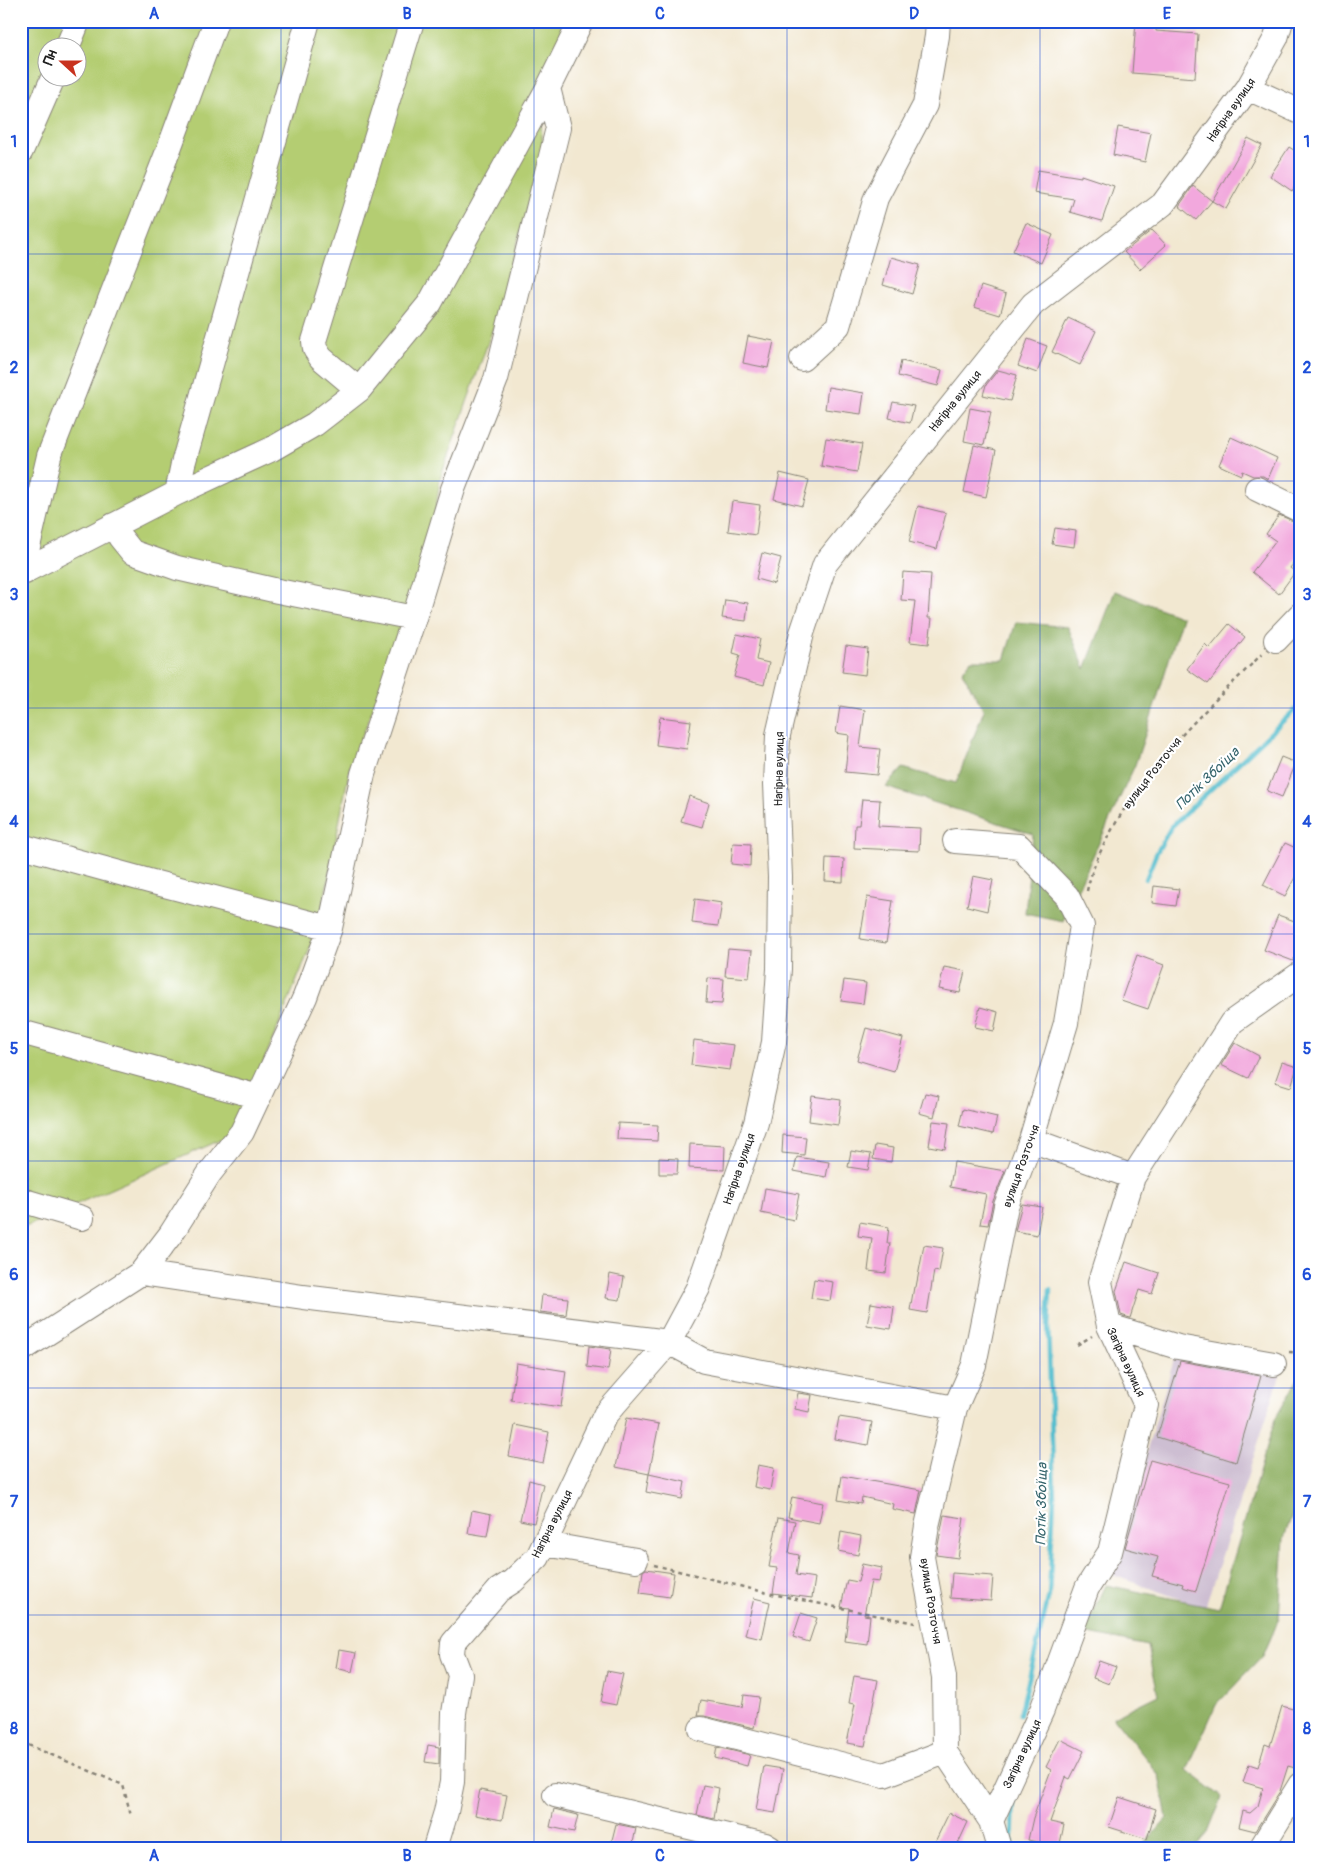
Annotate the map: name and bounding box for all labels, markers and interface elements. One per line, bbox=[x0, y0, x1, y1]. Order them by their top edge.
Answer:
text: A bbox=[149, 4, 160, 24]
text: B bbox=[402, 4, 412, 24]
text: C bbox=[655, 4, 665, 24]
text: D bbox=[909, 4, 919, 24]
text: E bbox=[1163, 4, 1172, 24]
north arrow bbox=[38, 38, 88, 88]
text: Пн bbox=[40, 47, 61, 68]
street label: Нагірна вулиця bbox=[1204, 75, 1259, 145]
text: 1 bbox=[11, 132, 17, 152]
text: 1 bbox=[1304, 132, 1310, 152]
text: 2 bbox=[10, 358, 19, 378]
text: 2 bbox=[1303, 358, 1312, 378]
street label: Нагірна вулиця bbox=[926, 367, 985, 435]
text: 3 bbox=[10, 585, 19, 605]
text: 3 bbox=[1303, 585, 1312, 605]
street label: Нагірна вулиця bbox=[771, 731, 788, 807]
street label: вулиця Розточчя bbox=[1120, 734, 1185, 812]
water label: Потік Збоїща bbox=[1172, 743, 1244, 813]
text: 4 bbox=[9, 812, 19, 832]
text: 4 bbox=[1302, 812, 1312, 832]
text: 5 bbox=[10, 1039, 19, 1059]
text: 5 bbox=[1303, 1039, 1312, 1059]
street label: вулиця Розточчя bbox=[1000, 1122, 1043, 1210]
street label: Нагірна вулиця bbox=[720, 1131, 759, 1207]
text: 6 bbox=[9, 1265, 19, 1285]
text: 6 bbox=[1302, 1265, 1312, 1285]
street label: Загірна вулиця bbox=[1103, 1325, 1148, 1400]
water label: Потік Збоїща bbox=[1032, 1461, 1051, 1545]
street label: Нагірна вулиця bbox=[529, 1487, 576, 1561]
text: 7 bbox=[10, 1492, 19, 1512]
text: 7 bbox=[1303, 1492, 1312, 1512]
street label: вулиця Розточчя bbox=[916, 1557, 945, 1645]
street label: Загірна вулиця bbox=[1000, 1717, 1045, 1791]
text: 8 bbox=[10, 1719, 18, 1739]
text: 8 bbox=[1303, 1719, 1311, 1739]
text: A bbox=[149, 1846, 160, 1866]
text: B bbox=[402, 1846, 412, 1866]
text: C bbox=[655, 1846, 665, 1866]
text: D bbox=[909, 1846, 919, 1866]
text: E bbox=[1163, 1846, 1172, 1866]

